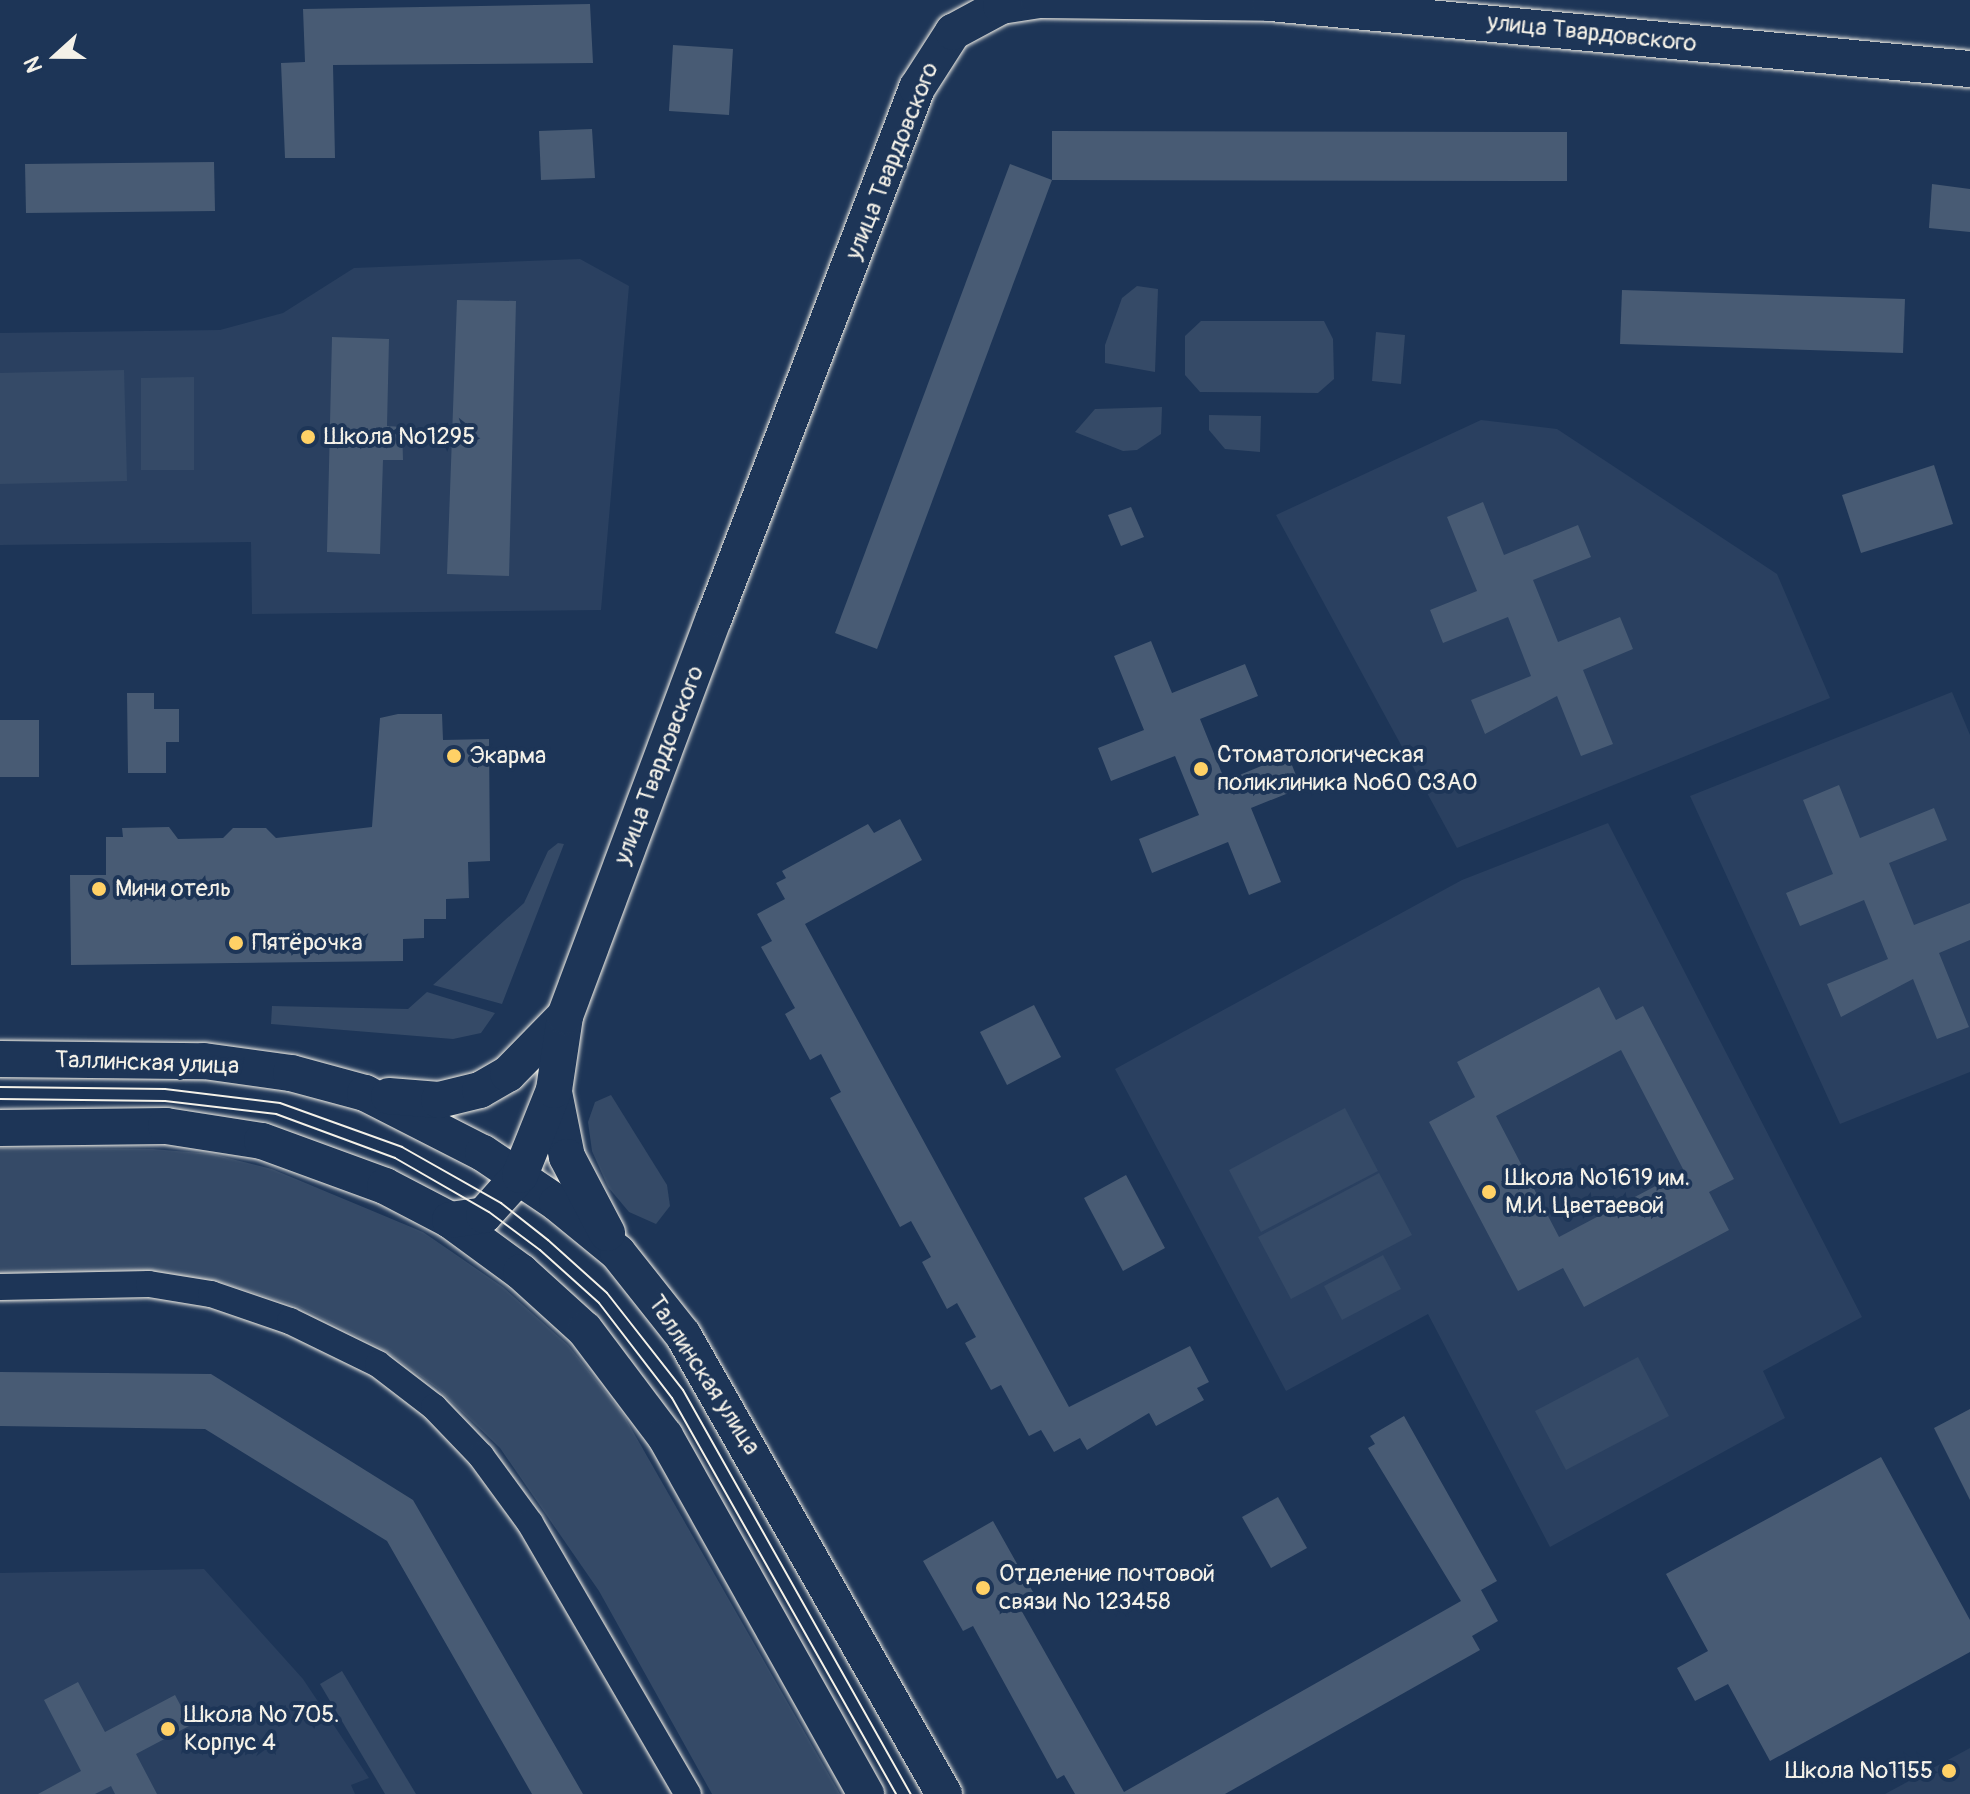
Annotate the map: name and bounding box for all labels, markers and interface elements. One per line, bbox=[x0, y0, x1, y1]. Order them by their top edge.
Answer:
street label: улица Твардовского bbox=[1486, 8, 1698, 58]
north arrow bbox=[16, 16, 96, 96]
text: N bbox=[18, 53, 49, 77]
street label: улица Твардовского bbox=[839, 58, 945, 264]
place label: Школа №1295 bbox=[324, 423, 475, 451]
marker: Школа №1295 bbox=[299, 428, 317, 446]
street label: улица Твардовского bbox=[608, 662, 710, 868]
place label: Стоматологическая поликлиника №60 СЗАО bbox=[1217, 741, 1477, 797]
place label: Экарма bbox=[470, 742, 546, 770]
marker: Экарма bbox=[445, 747, 463, 765]
marker: Стоматологическая поликлиника №60 СЗАО bbox=[1192, 760, 1210, 778]
place label: Мини отель bbox=[115, 875, 231, 903]
marker: Мини отель bbox=[90, 880, 108, 898]
place label: Пятёрочка bbox=[252, 929, 363, 957]
marker: Пятёрочка bbox=[227, 934, 245, 952]
street label: Таллинская улица bbox=[54, 1045, 240, 1081]
place label: Школа №1619 им. М.И. Цветаевой bbox=[1505, 1164, 1690, 1220]
marker: Школа №1619 им. М.И. Цветаевой bbox=[1480, 1183, 1498, 1201]
street label: Таллинская улица bbox=[642, 1290, 766, 1460]
place label: Отделение почтовой связи № 123458 bbox=[999, 1560, 1215, 1616]
marker: Отделение почтовой связи № 123458 bbox=[974, 1579, 992, 1597]
place label: Школа № 705. Корпус 4 bbox=[184, 1701, 340, 1757]
marker: Школа № 705. Корпус 4 bbox=[159, 1720, 177, 1738]
place label: Школа №1155 bbox=[1785, 1757, 1933, 1785]
marker: Школа №1155 bbox=[1940, 1762, 1958, 1780]

